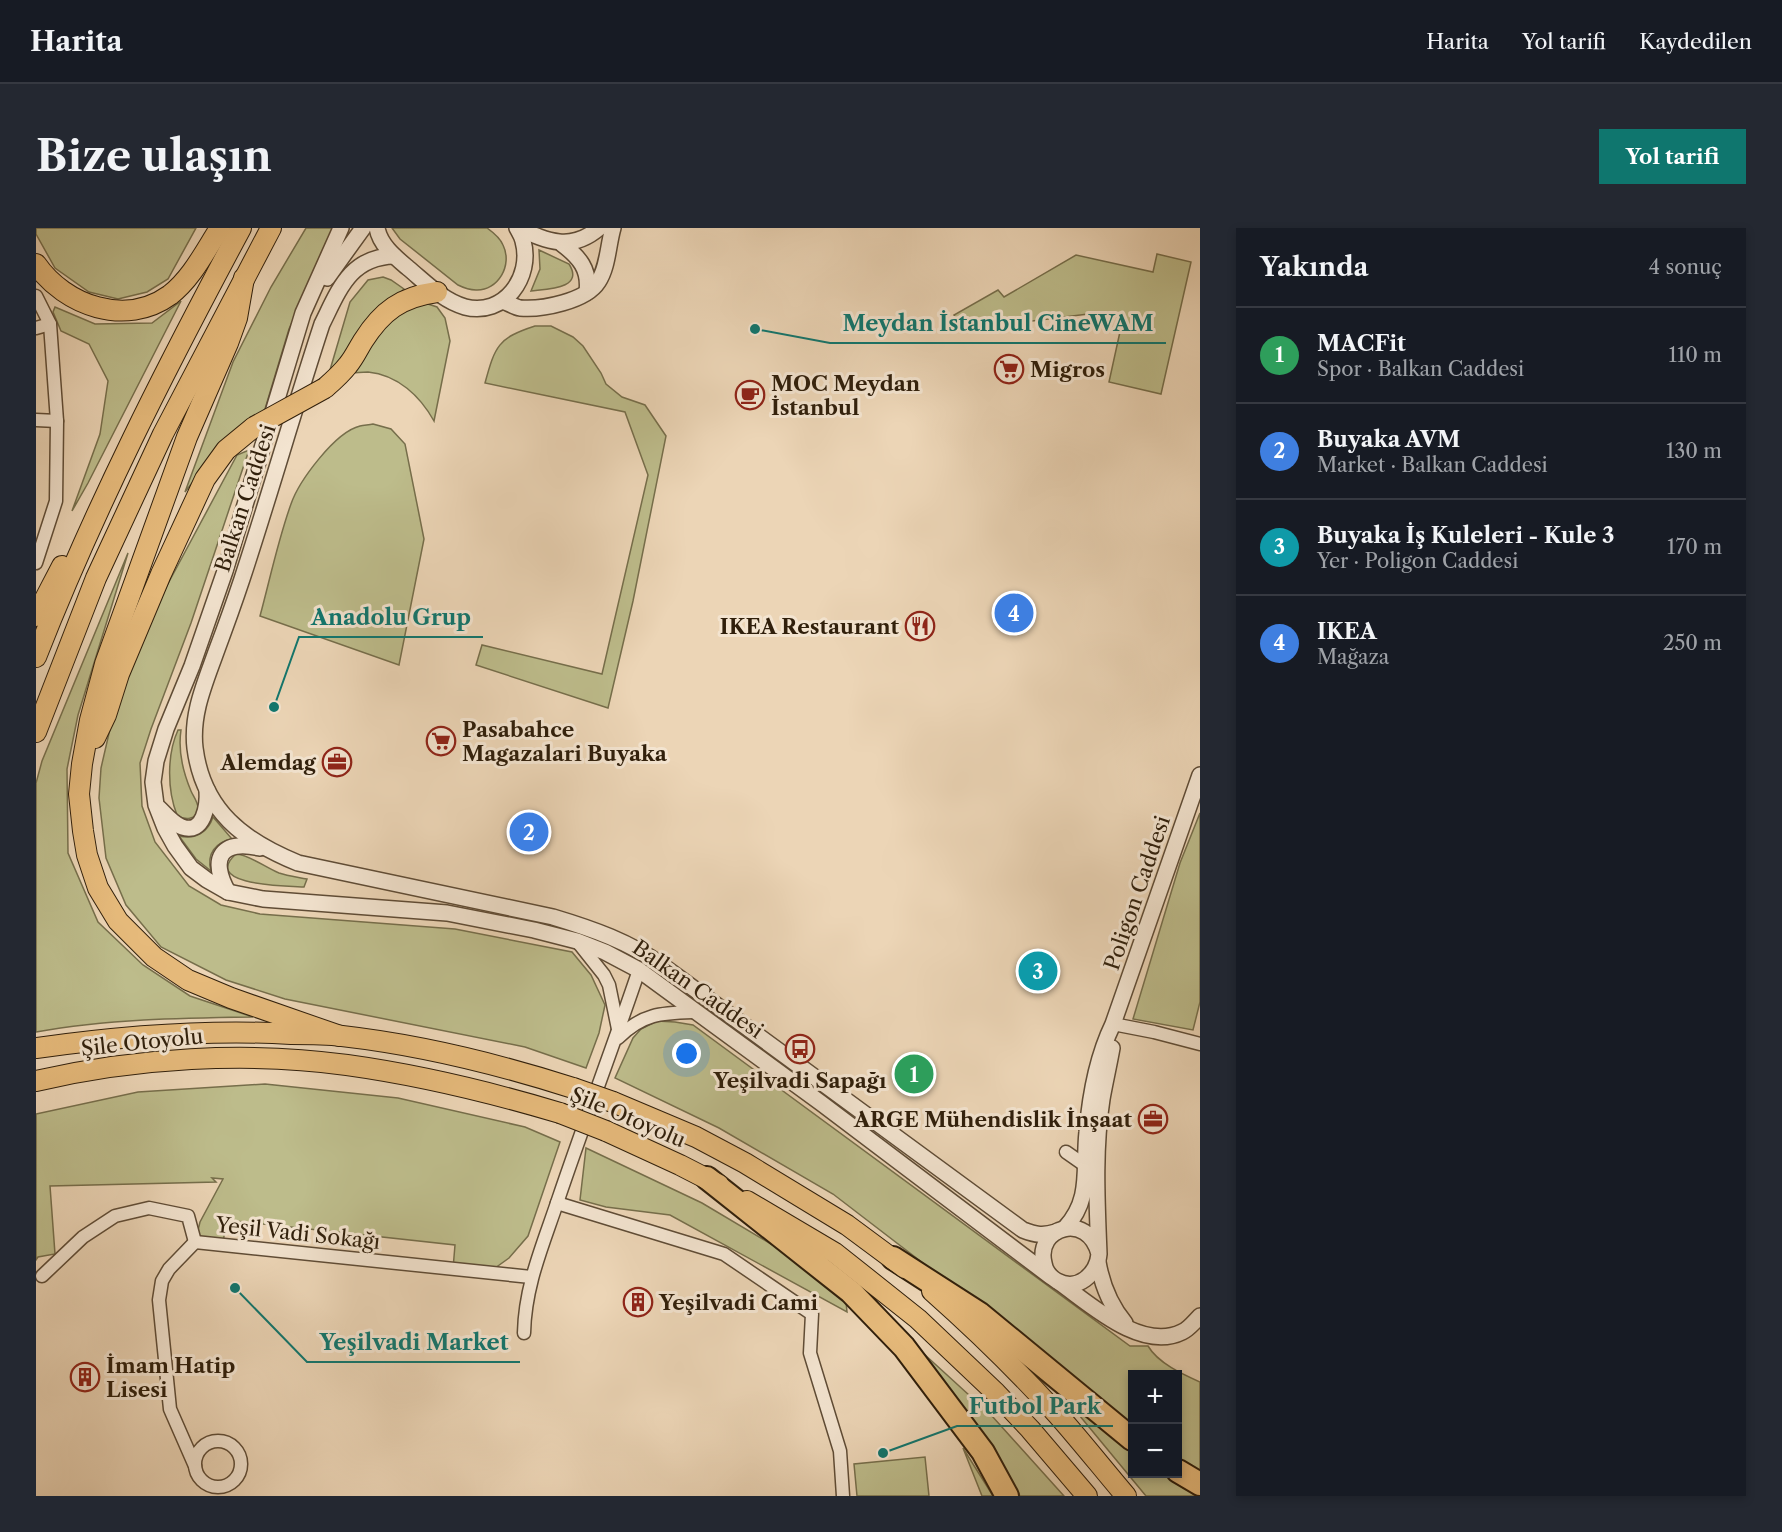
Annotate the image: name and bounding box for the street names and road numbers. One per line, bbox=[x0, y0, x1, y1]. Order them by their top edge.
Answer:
street label: Balkan Caddesi bbox=[209, 421, 281, 575]
street label: Poligon Caddesi bbox=[1099, 813, 1175, 973]
street label: Balkan Caddesi bbox=[628, 935, 768, 1043]
street label: Şile Otoyolu bbox=[80, 1023, 204, 1061]
street label: Şile Otoyolu bbox=[567, 1081, 689, 1153]
street label: Yeşil Vadi Sokağı bbox=[213, 1212, 382, 1254]

